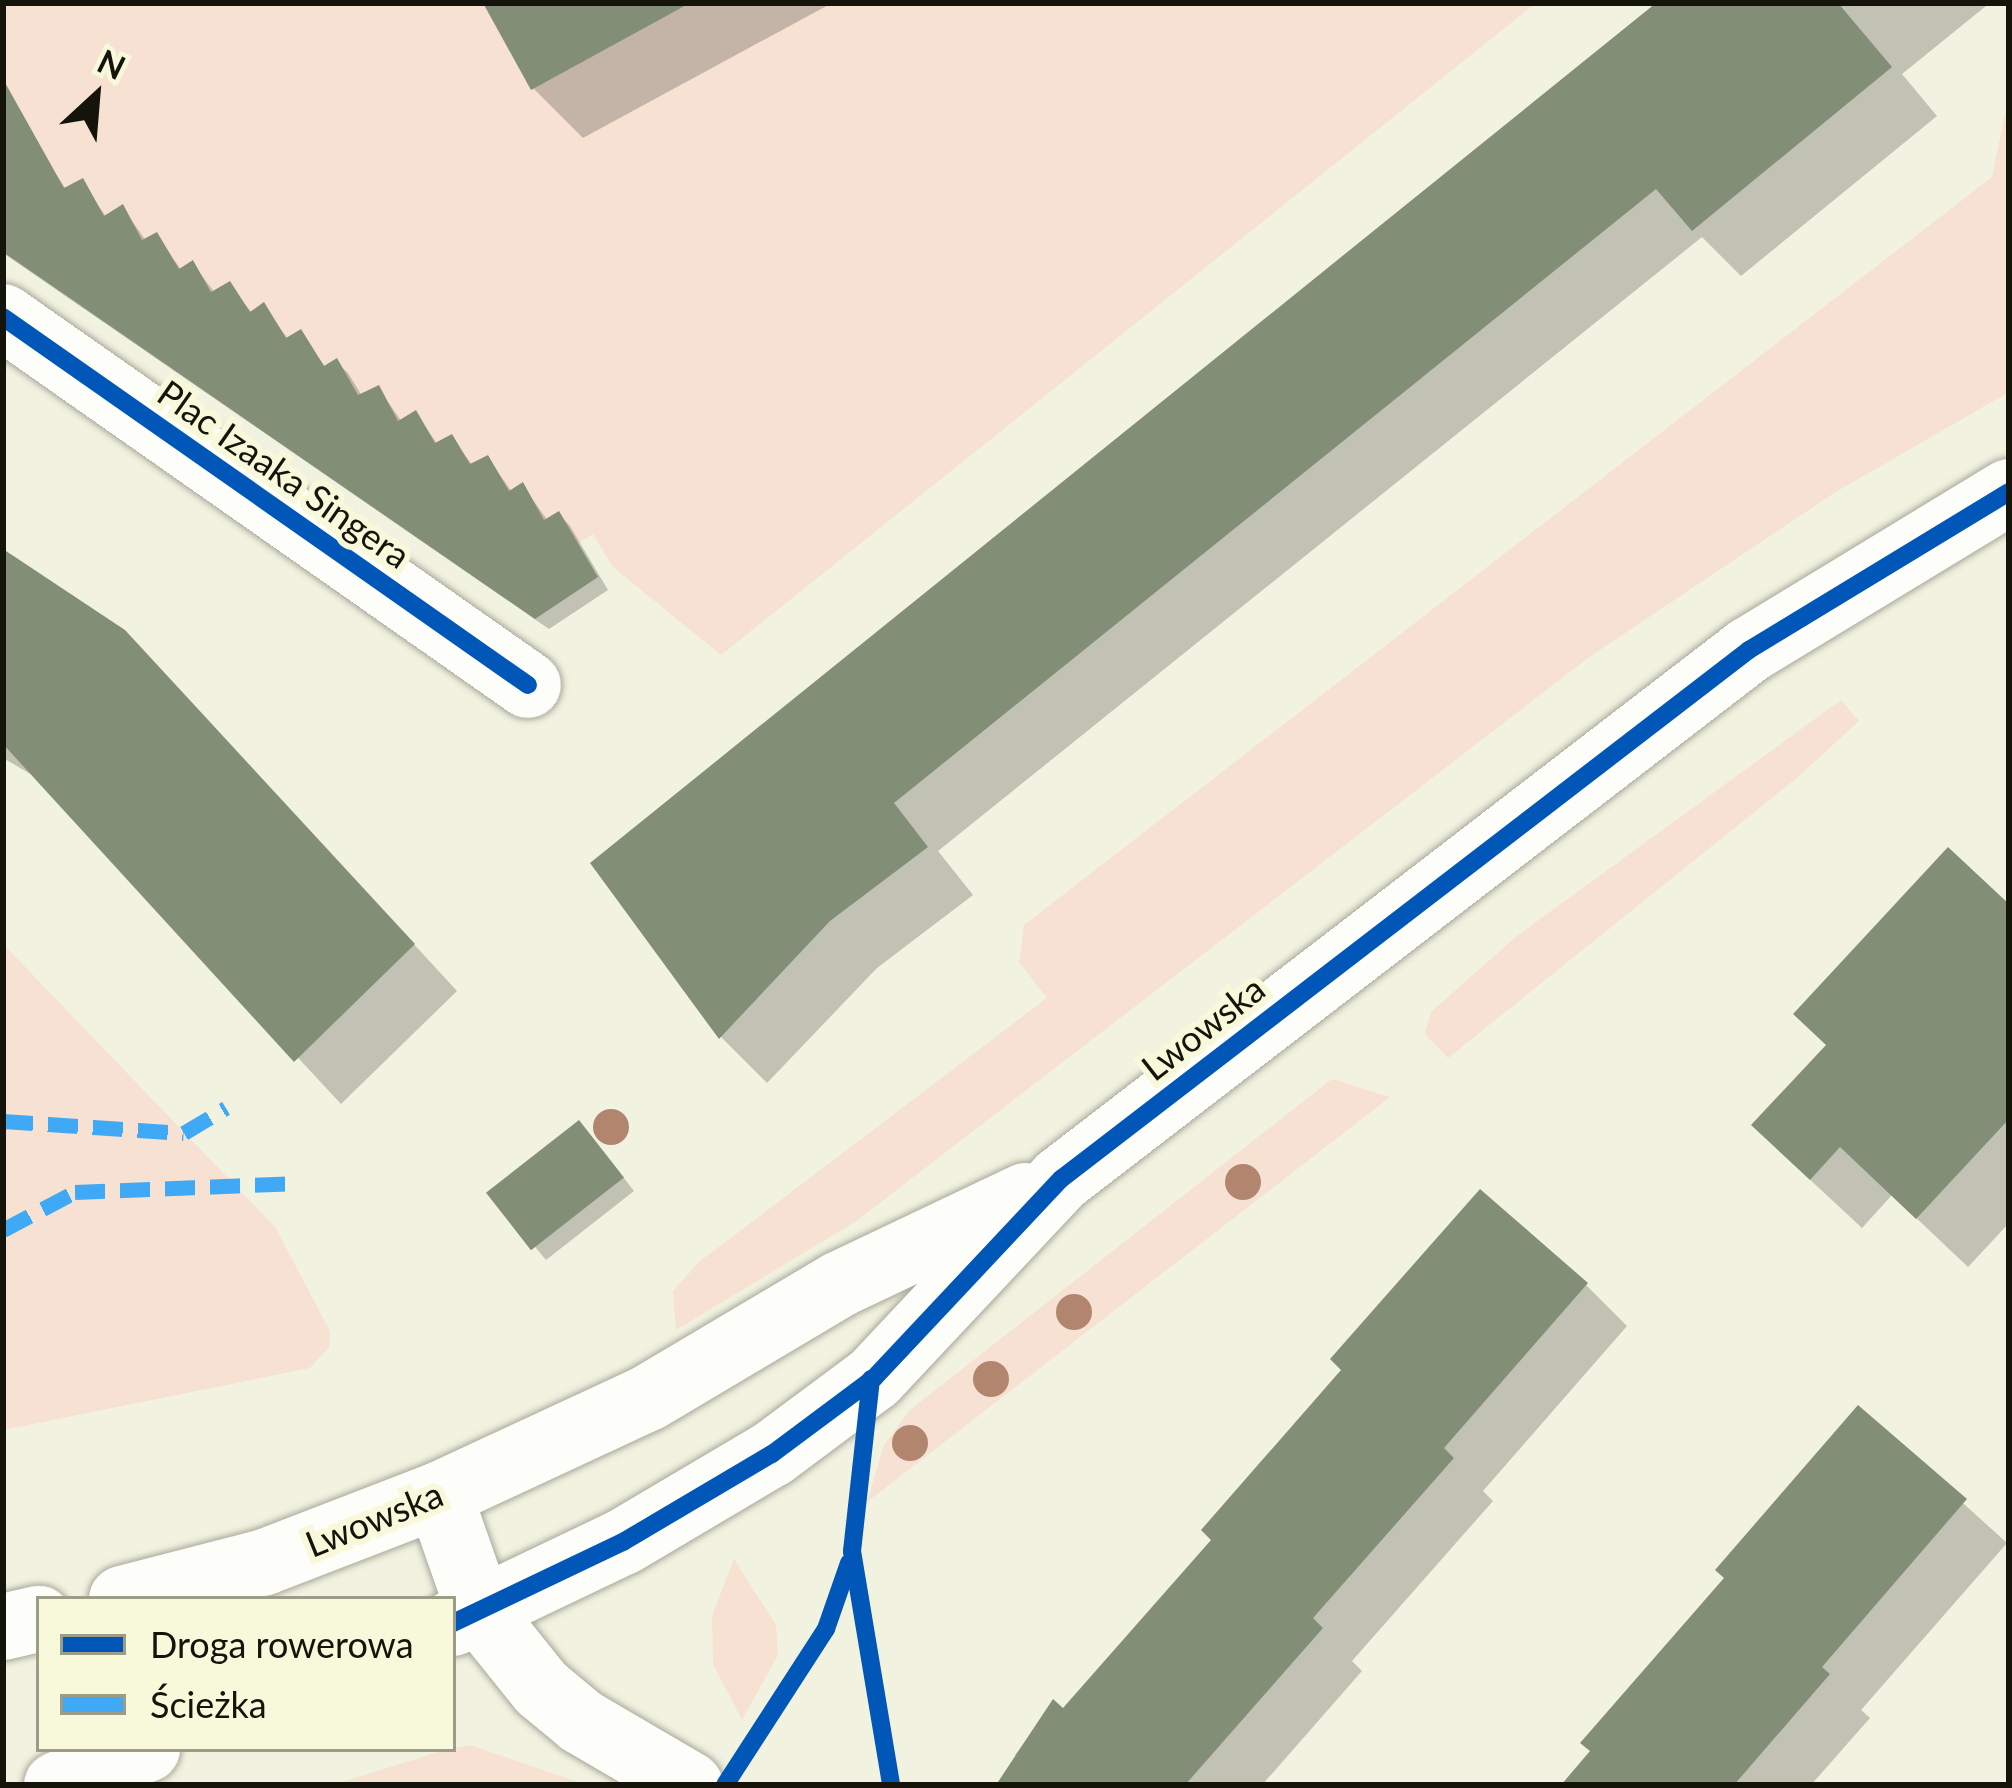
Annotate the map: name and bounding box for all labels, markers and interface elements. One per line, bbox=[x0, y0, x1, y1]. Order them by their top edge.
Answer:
north arrow bbox=[36, 36, 156, 156]
text: N bbox=[92, 40, 132, 87]
street label: Plac Izaaka Singera bbox=[150, 371, 418, 577]
street label: Lwowska bbox=[1133, 967, 1273, 1089]
street label: Lwowska bbox=[299, 1472, 449, 1566]
legend bbox=[36, 1596, 456, 1752]
text: Droga rowerowa bbox=[150, 1622, 414, 1666]
text: Ścieżka bbox=[150, 1682, 267, 1726]

